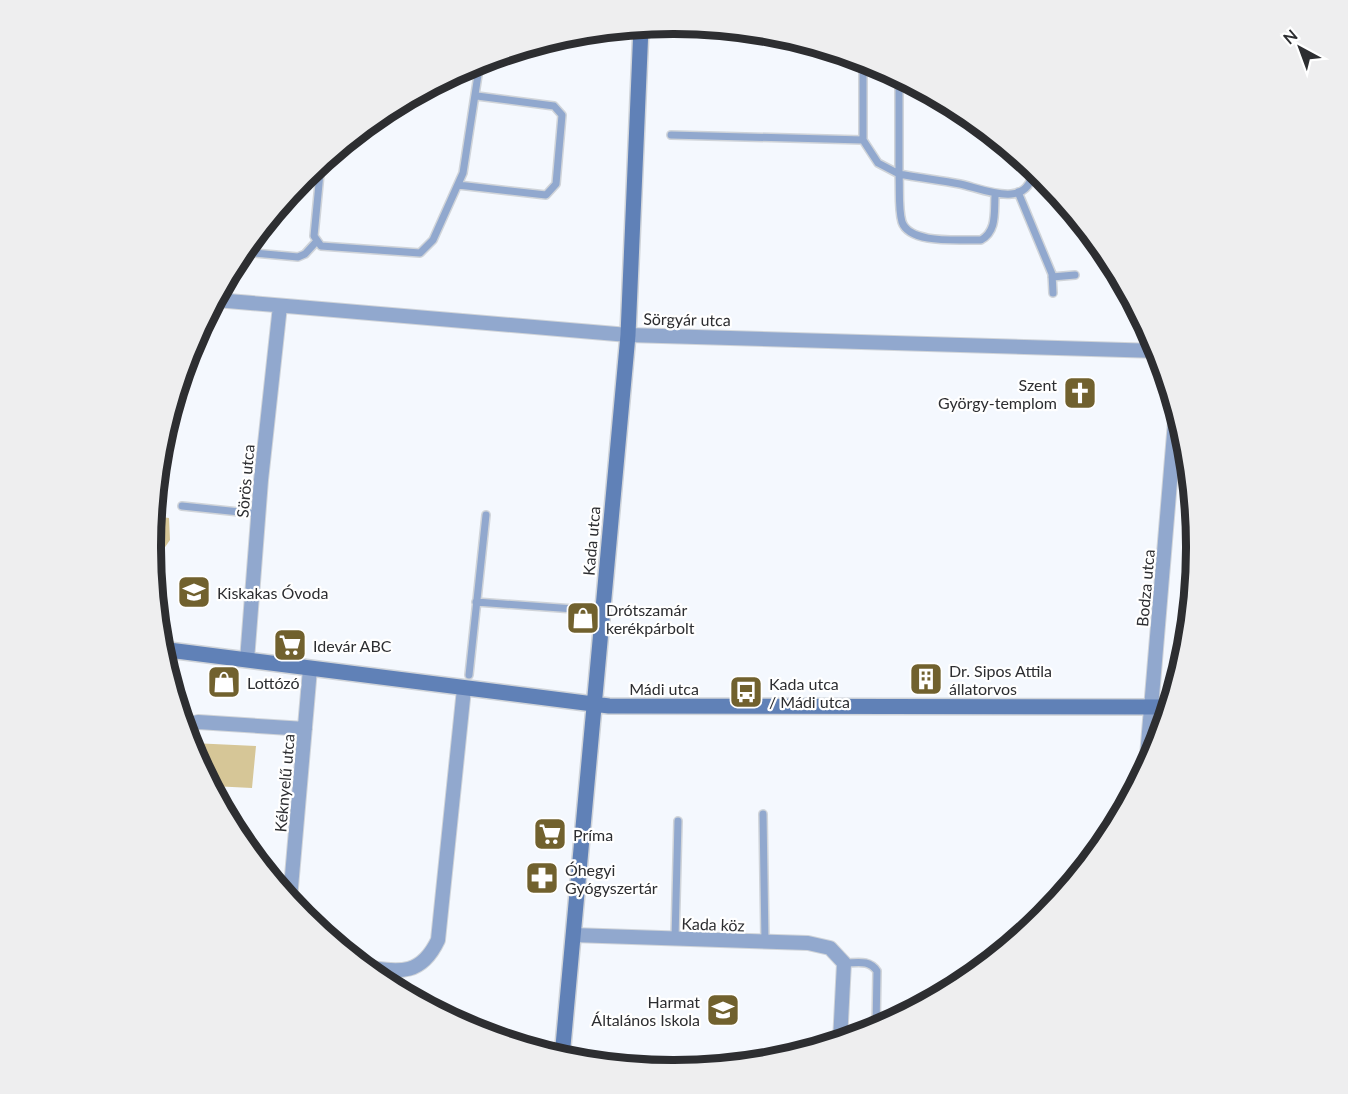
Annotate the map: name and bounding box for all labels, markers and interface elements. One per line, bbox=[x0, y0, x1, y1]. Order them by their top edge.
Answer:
north arrow bbox=[1270, 18, 1330, 78]
text: N bbox=[1279, 25, 1301, 48]
street label: Sörgyár utca bbox=[643, 309, 731, 329]
place label: Szent György-templom bbox=[938, 375, 1057, 412]
church icon: Szent György-templom bbox=[1062, 375, 1098, 411]
street label: Sörös utca bbox=[232, 444, 258, 518]
street label: Kada utca bbox=[578, 505, 604, 577]
street label: Bodza utca bbox=[1132, 548, 1158, 628]
school or university icon: Kiskakas Óvoda bbox=[176, 574, 212, 610]
place label: Kiskakas Óvoda bbox=[217, 583, 328, 602]
shop icon: Drótszamár kerékpárbolt bbox=[565, 600, 601, 636]
place label: Drótszamár kerékpárbolt bbox=[606, 600, 695, 637]
supermarket icon: Idevár ABC bbox=[272, 627, 308, 663]
place label: Idevár ABC bbox=[313, 636, 392, 655]
building icon: Dr. Sipos Attila állatorvos bbox=[908, 661, 944, 697]
place label: Dr. Sipos Attila állatorvos bbox=[949, 661, 1052, 698]
shop icon: Lottózó bbox=[206, 664, 242, 700]
place label: Lottózó bbox=[247, 673, 300, 692]
bus stop icon: Kada utca / Mádi utca bbox=[728, 674, 764, 710]
place label: Kada utca / Mádi utca bbox=[769, 674, 850, 711]
street label: Mádi utca bbox=[629, 679, 699, 698]
street label: Kéknyelű utca bbox=[270, 733, 298, 833]
supermarket icon: Príma bbox=[532, 816, 568, 852]
place label: Príma bbox=[573, 825, 613, 844]
pharmacy icon: Óhegyi Gyógyszertár bbox=[524, 860, 560, 896]
place label: Óhegyi Gyógyszertár bbox=[565, 860, 658, 897]
street label: Kada köz bbox=[681, 913, 745, 935]
place label: Harmat Általános Iskola bbox=[591, 992, 700, 1029]
school or university icon: Harmat Általános Iskola bbox=[705, 992, 741, 1028]

